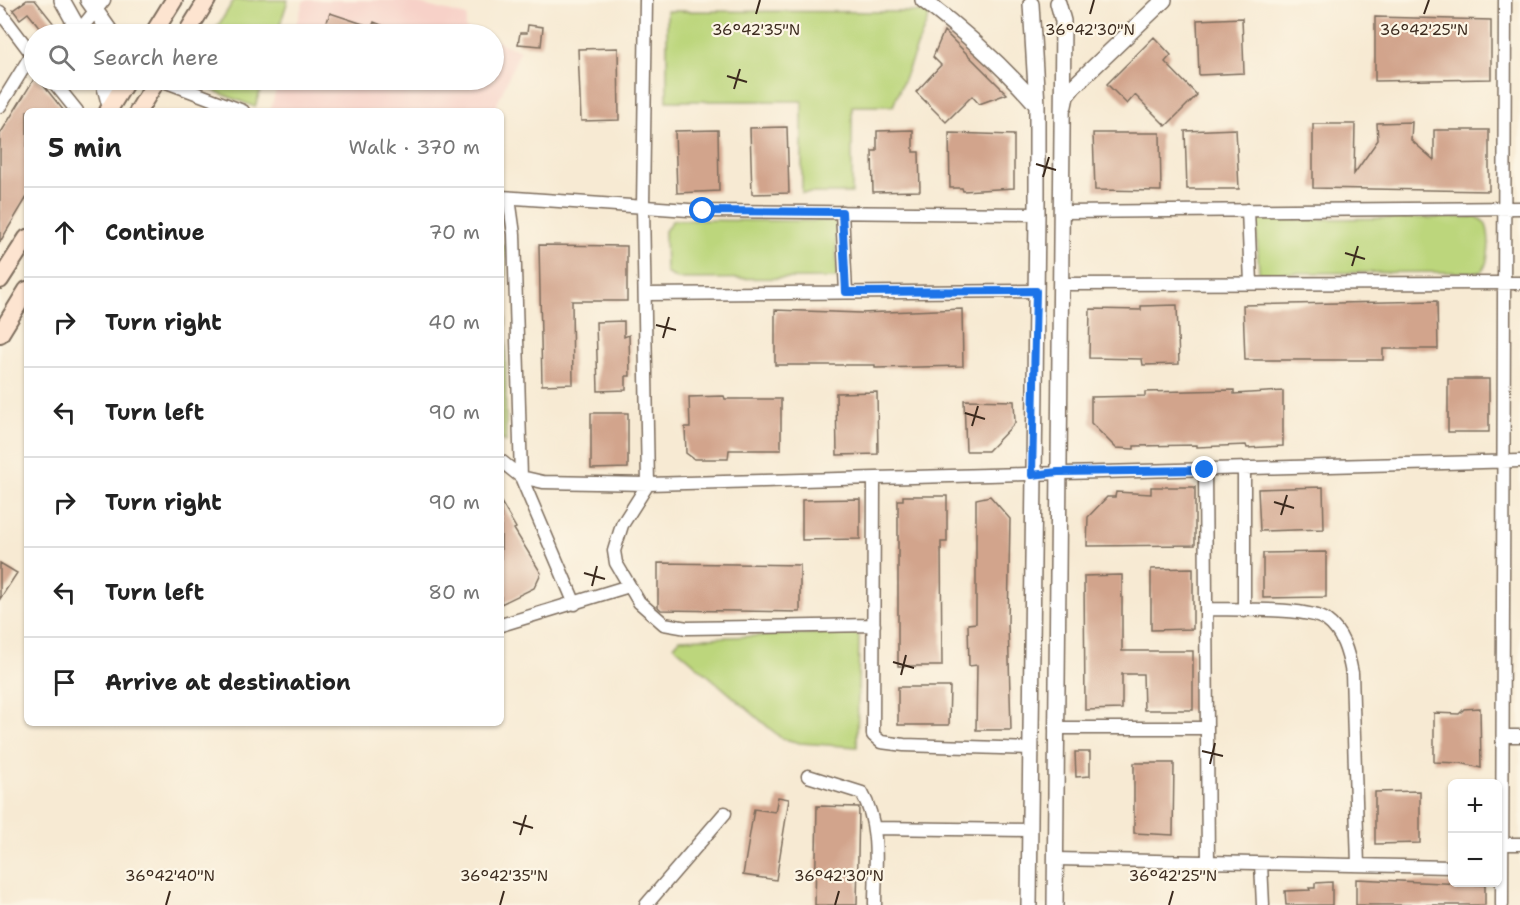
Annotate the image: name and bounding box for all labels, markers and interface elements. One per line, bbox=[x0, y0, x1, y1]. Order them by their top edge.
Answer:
text: 36°42'35"N bbox=[712, 20, 800, 40]
text: 36°42'30"N bbox=[1045, 20, 1135, 40]
text: 36°42'25"N bbox=[1380, 20, 1468, 40]
search box bbox=[24, 24, 504, 90]
icon: search bbox=[45, 41, 78, 74]
text: Search here bbox=[93, 43, 219, 72]
text: 5 min bbox=[48, 130, 122, 165]
text: Walk · 370 m bbox=[349, 134, 480, 160]
route start bbox=[689, 197, 715, 223]
icon: ahead bbox=[48, 216, 81, 249]
text: Continue bbox=[105, 218, 205, 247]
text: 70 m bbox=[428, 219, 480, 245]
icon: right bbox=[48, 306, 81, 339]
text: Turn right bbox=[105, 308, 222, 337]
text: 40 m bbox=[428, 309, 480, 335]
icon: left bbox=[48, 396, 81, 429]
text: Turn left bbox=[105, 398, 204, 427]
text: 90 m bbox=[428, 399, 480, 425]
route end bbox=[1191, 456, 1217, 482]
icon: right bbox=[48, 486, 81, 519]
text: Turn right bbox=[105, 488, 222, 517]
text: 90 m bbox=[428, 489, 480, 515]
icon: left bbox=[48, 576, 81, 609]
text: Turn left bbox=[105, 578, 204, 607]
text: 80 m bbox=[428, 579, 480, 605]
icon: arrive bbox=[48, 666, 81, 699]
text: Arrive at destination bbox=[105, 668, 351, 697]
map controls bbox=[1448, 779, 1502, 887]
button: + bbox=[1448, 779, 1502, 833]
button: − bbox=[1448, 833, 1502, 887]
text: 36°42'40"N bbox=[125, 866, 215, 886]
text: 36°42'35"N bbox=[460, 866, 548, 886]
text: 36°42'30"N bbox=[794, 866, 884, 886]
text: 36°42'25"N bbox=[1129, 866, 1217, 886]

